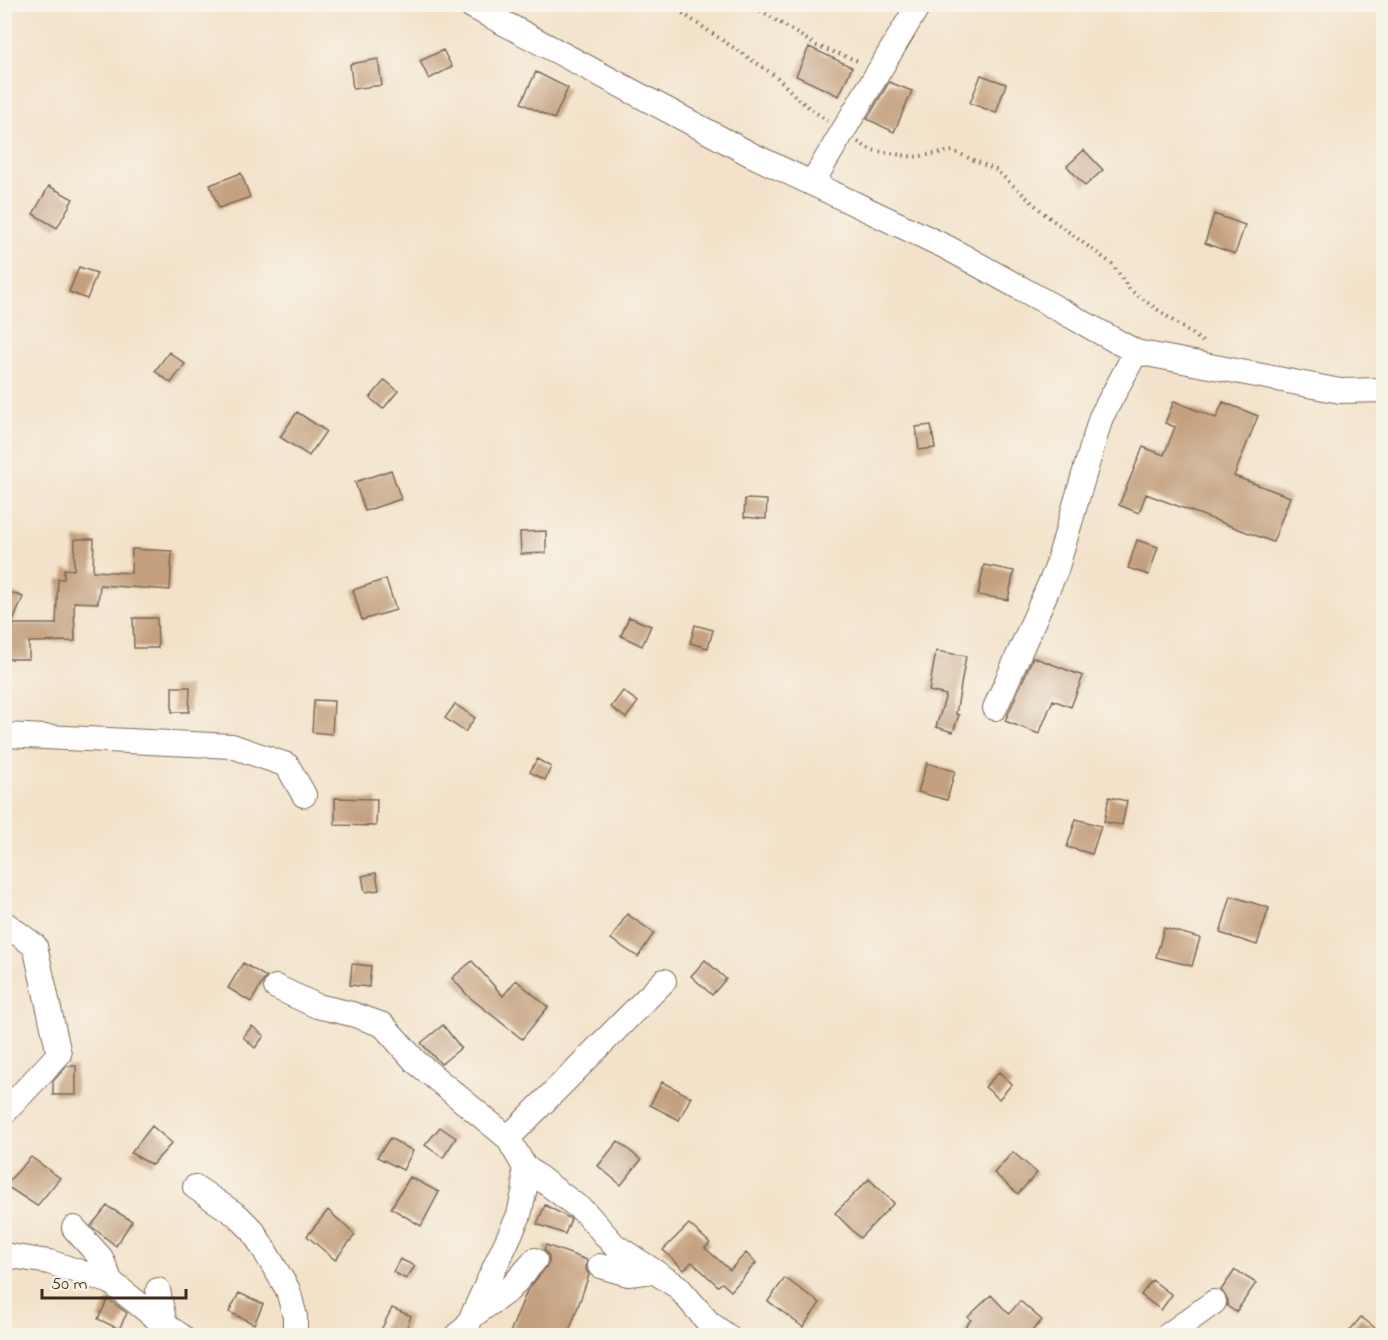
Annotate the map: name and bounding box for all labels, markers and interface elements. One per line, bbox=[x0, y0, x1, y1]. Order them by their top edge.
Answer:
scale bar bbox=[42, 1262, 186, 1300]
text: 50 m bbox=[51, 1272, 88, 1298]

